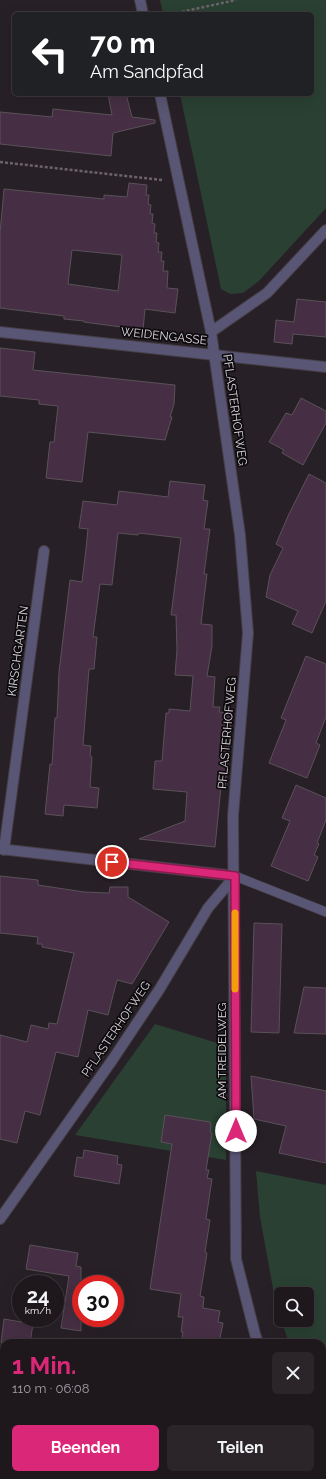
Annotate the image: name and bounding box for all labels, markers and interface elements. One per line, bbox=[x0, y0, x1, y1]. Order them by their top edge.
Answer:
text: 70 m bbox=[90, 27, 156, 60]
icon: left bbox=[24, 28, 76, 80]
text: Am Sandpfad bbox=[90, 61, 204, 82]
street label: WEIDENGASSE bbox=[120, 325, 208, 347]
street label: PFLASTERHOFWEG bbox=[220, 353, 250, 467]
street label: KIRSCHGARTEN bbox=[5, 605, 31, 697]
street label: PFLASTERHOFWEG bbox=[215, 676, 239, 790]
pin bbox=[95, 845, 129, 879]
icon: arrive bbox=[101, 851, 123, 873]
street label: PFLASTERHOFWEG bbox=[79, 978, 153, 1080]
street label: AM TREIDELWEG bbox=[215, 1003, 229, 1099]
position arrow bbox=[215, 1110, 257, 1152]
speed limit sign: 30 bbox=[72, 1275, 124, 1327]
text: 24 bbox=[27, 1284, 49, 1308]
map controls bbox=[274, 1287, 314, 1327]
button: search bbox=[274, 1287, 314, 1327]
text: km/h bbox=[25, 1305, 51, 1316]
text: 1 Min. bbox=[12, 1351, 76, 1380]
button: close bbox=[272, 1352, 314, 1394]
text: 110 m · 06:08 bbox=[12, 1381, 89, 1396]
button: Beenden bbox=[12, 1425, 159, 1471]
button: Teilen bbox=[167, 1425, 314, 1471]

